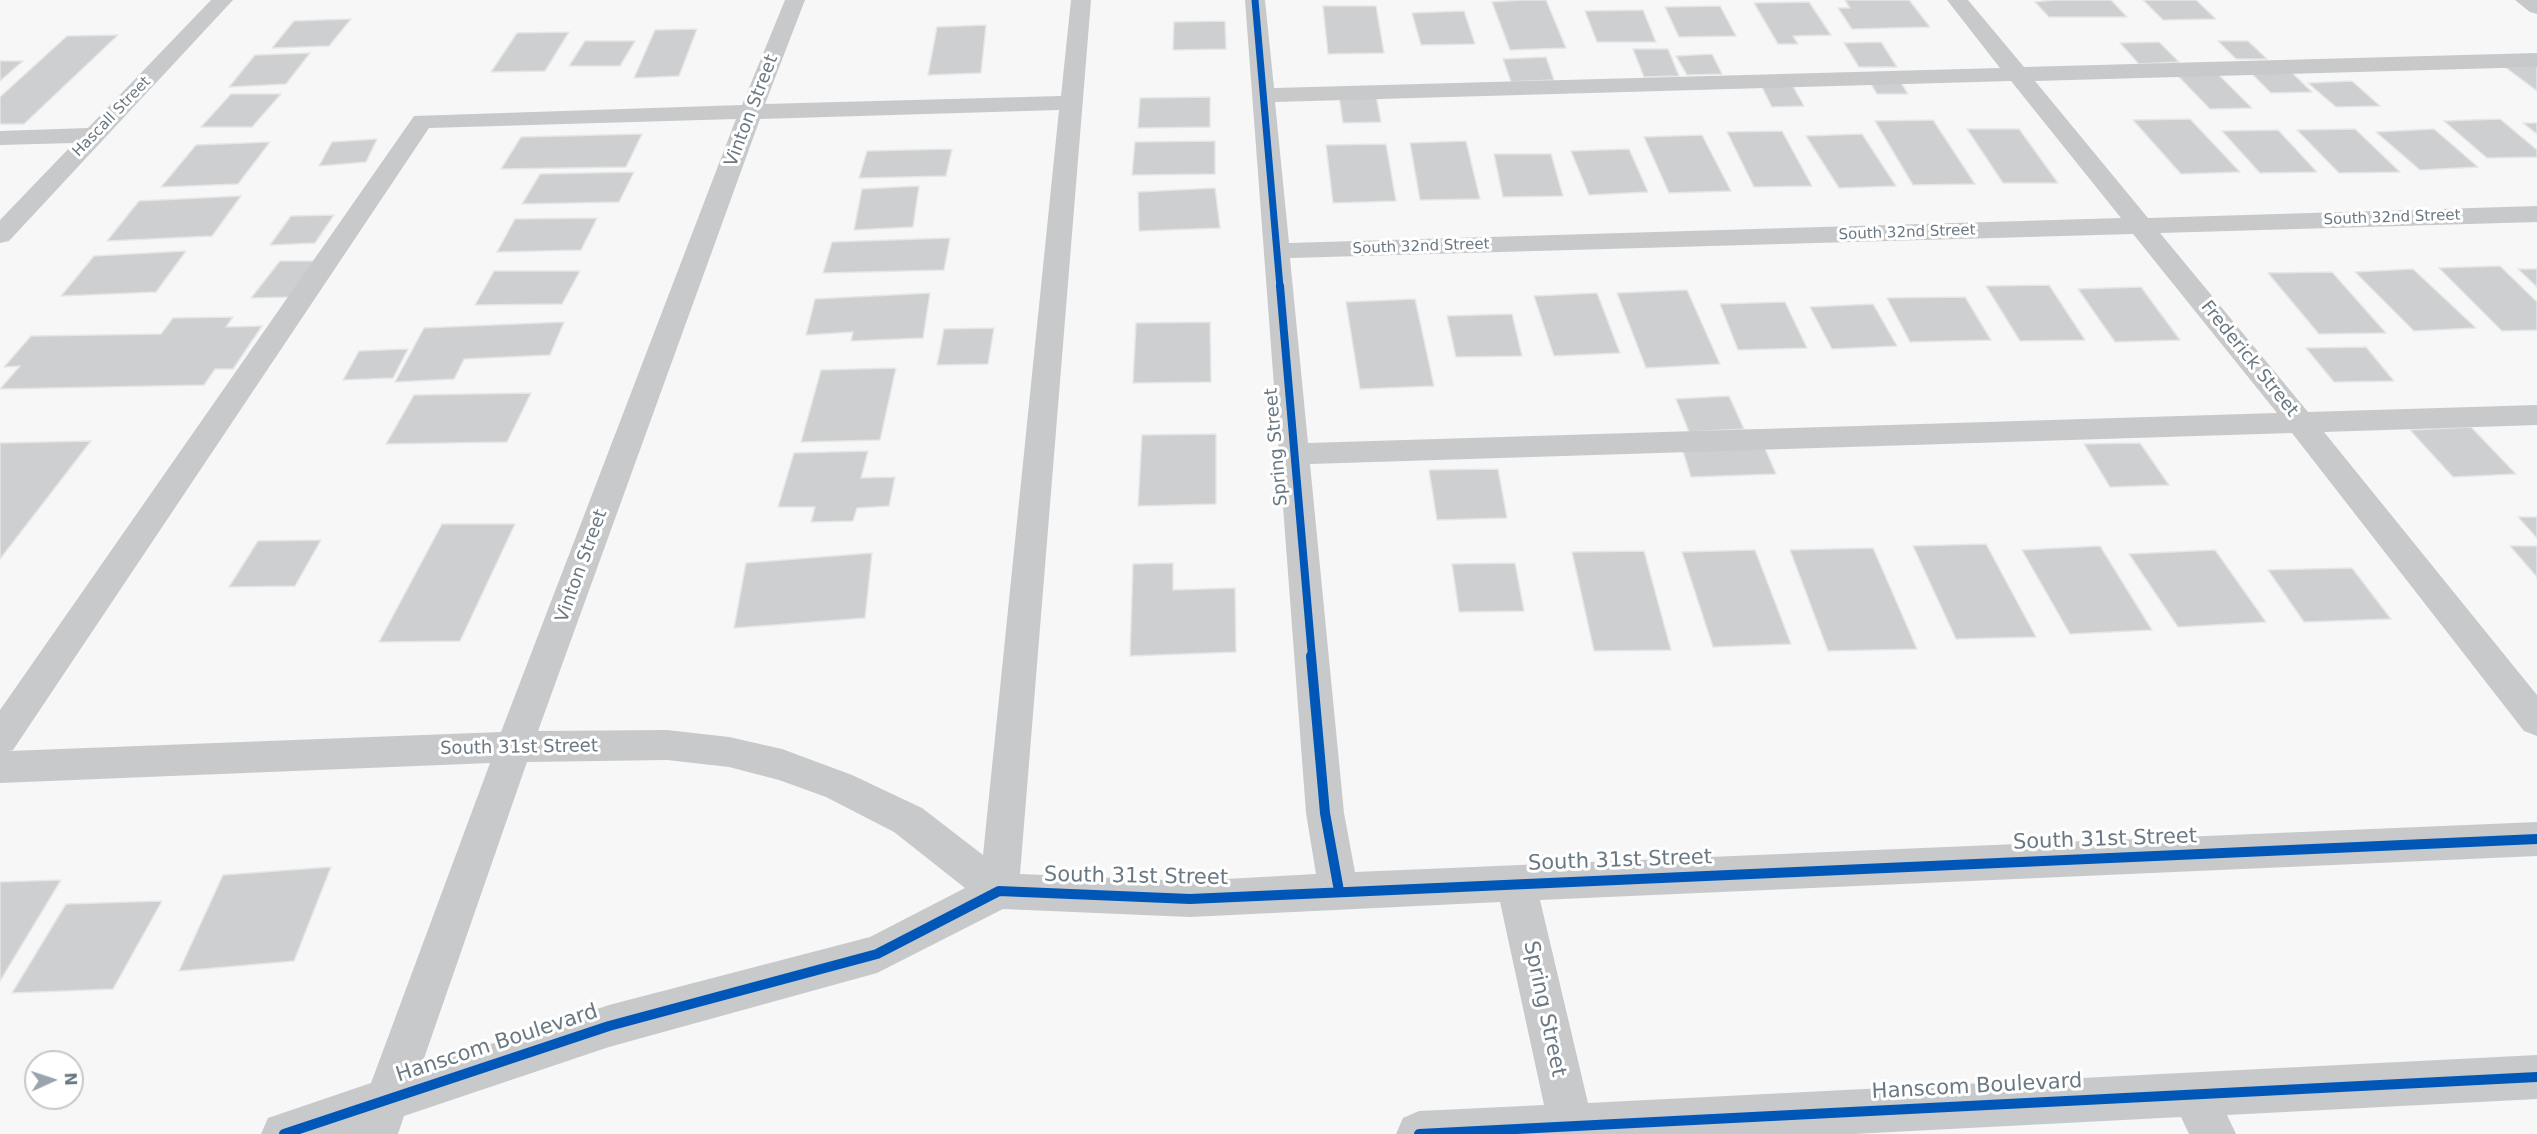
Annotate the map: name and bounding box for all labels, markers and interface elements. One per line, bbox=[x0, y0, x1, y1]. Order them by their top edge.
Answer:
street label: Vinton Street bbox=[721, 52, 783, 170]
street label: Hascall Street bbox=[69, 73, 155, 161]
street label: South 32nd Street bbox=[2323, 207, 2461, 229]
street label: South 32nd Street bbox=[1838, 222, 1976, 244]
street label: South 32nd Street bbox=[1352, 236, 1490, 258]
street label: Frederick Street bbox=[2196, 297, 2302, 421]
street label: Spring Street bbox=[1261, 387, 1293, 507]
street label: Vinton Street bbox=[552, 507, 612, 625]
street label: South 31st Street bbox=[440, 736, 598, 760]
street label: South 31st Street bbox=[2013, 824, 2197, 856]
street label: South 31st Street bbox=[1528, 845, 1712, 877]
street label: South 31st Street bbox=[1044, 863, 1228, 891]
street label: Spring Street bbox=[1517, 939, 1571, 1079]
street label: Hanscom Boulevard bbox=[393, 999, 601, 1089]
north arrow bbox=[24, 1050, 84, 1110]
street label: Hanscom Boulevard bbox=[1871, 1069, 2083, 1105]
text: N bbox=[61, 1072, 80, 1086]

